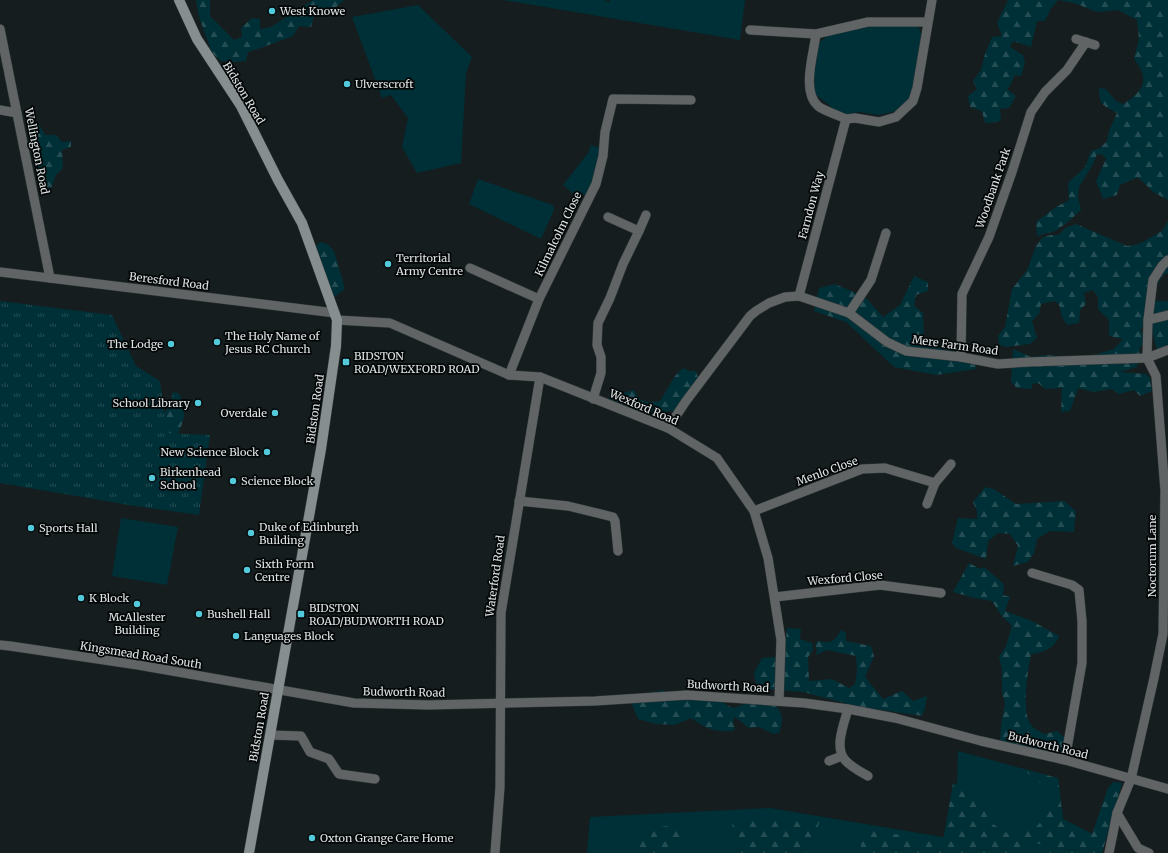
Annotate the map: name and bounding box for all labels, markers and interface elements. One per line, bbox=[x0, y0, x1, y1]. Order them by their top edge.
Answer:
place label: West Knowe bbox=[279, 4, 345, 18]
marker: West Knowe bbox=[267, 6, 277, 16]
street label: Bidston Road bbox=[220, 59, 268, 127]
place label: Ulverscroft bbox=[355, 77, 414, 91]
marker: Ulverscroft bbox=[342, 79, 352, 89]
street label: Wellington Road bbox=[22, 106, 52, 196]
street label: Woodbank Park bbox=[972, 146, 1013, 231]
street label: Farndon Way bbox=[795, 169, 827, 241]
street label: Kilmalcolm Close bbox=[532, 189, 585, 278]
place label: Territorial Army Centre bbox=[395, 251, 463, 278]
marker: Territorial Army Centre bbox=[383, 259, 393, 269]
street label: Beresford Road bbox=[128, 269, 210, 293]
place label: The Holy Name of Jesus RC Church bbox=[224, 329, 320, 356]
street label: Mere Farm Road bbox=[911, 332, 999, 358]
place label: The Lodge bbox=[107, 337, 163, 351]
marker: The Holy Name of Jesus RC Church bbox=[212, 337, 222, 347]
marker: The Lodge bbox=[166, 339, 176, 349]
place label: BIDSTON ROAD/WEXFORD ROAD bbox=[354, 349, 479, 376]
marker: BIDSTON ROAD/WEXFORD ROAD bbox=[341, 357, 351, 367]
street label: Bidston Road bbox=[303, 373, 327, 445]
street label: Wexford Road bbox=[606, 386, 681, 428]
place label: School Library bbox=[113, 396, 191, 410]
marker: School Library bbox=[193, 398, 203, 408]
place label: Overdale bbox=[220, 406, 267, 420]
marker: Overdale bbox=[270, 408, 280, 418]
place label: New Science Block bbox=[160, 445, 259, 459]
marker: New Science Block bbox=[262, 447, 272, 457]
street label: Menlo Close bbox=[794, 453, 860, 489]
place label: Birkenhead School bbox=[160, 465, 221, 492]
marker: Birkenhead School bbox=[147, 473, 157, 483]
place label: Science Block bbox=[241, 474, 313, 488]
marker: Science Block bbox=[228, 476, 238, 486]
street label: Noctorum Lane bbox=[1145, 514, 1159, 597]
place label: Duke of Edinburgh Building bbox=[259, 520, 360, 547]
place label: Sports Hall bbox=[39, 521, 98, 535]
marker: Sports Hall bbox=[26, 523, 36, 533]
marker: Duke of Edinburgh Building bbox=[246, 528, 256, 538]
street label: Waterford Road bbox=[482, 534, 508, 619]
place label: Sixth Form Centre bbox=[255, 557, 314, 584]
marker: Sixth Form Centre bbox=[242, 565, 252, 575]
street label: Wexford Close bbox=[806, 568, 883, 588]
place label: K Block bbox=[89, 591, 129, 605]
marker: K Block bbox=[76, 593, 86, 603]
marker: McAllester Building bbox=[132, 599, 142, 609]
place label: BIDSTON ROAD/BUDWORTH ROAD bbox=[309, 601, 444, 628]
place label: Bushell Hall bbox=[207, 607, 271, 621]
marker: Bushell Hall bbox=[194, 609, 204, 619]
marker: BIDSTON ROAD/BUDWORTH ROAD bbox=[296, 609, 306, 619]
place label: McAllester Building bbox=[108, 610, 166, 637]
place label: Languages Block bbox=[244, 629, 334, 643]
marker: Languages Block bbox=[231, 631, 241, 641]
street label: Kingsmead Road South bbox=[79, 638, 204, 672]
street label: Budworth Road bbox=[687, 677, 770, 695]
street label: Budworth Road bbox=[363, 684, 446, 700]
street label: Bidston Road bbox=[246, 691, 272, 763]
street label: Budworth Road bbox=[1006, 728, 1090, 762]
place label: Oxton Grange Care Home bbox=[320, 831, 454, 845]
marker: Oxton Grange Care Home bbox=[307, 833, 317, 843]

